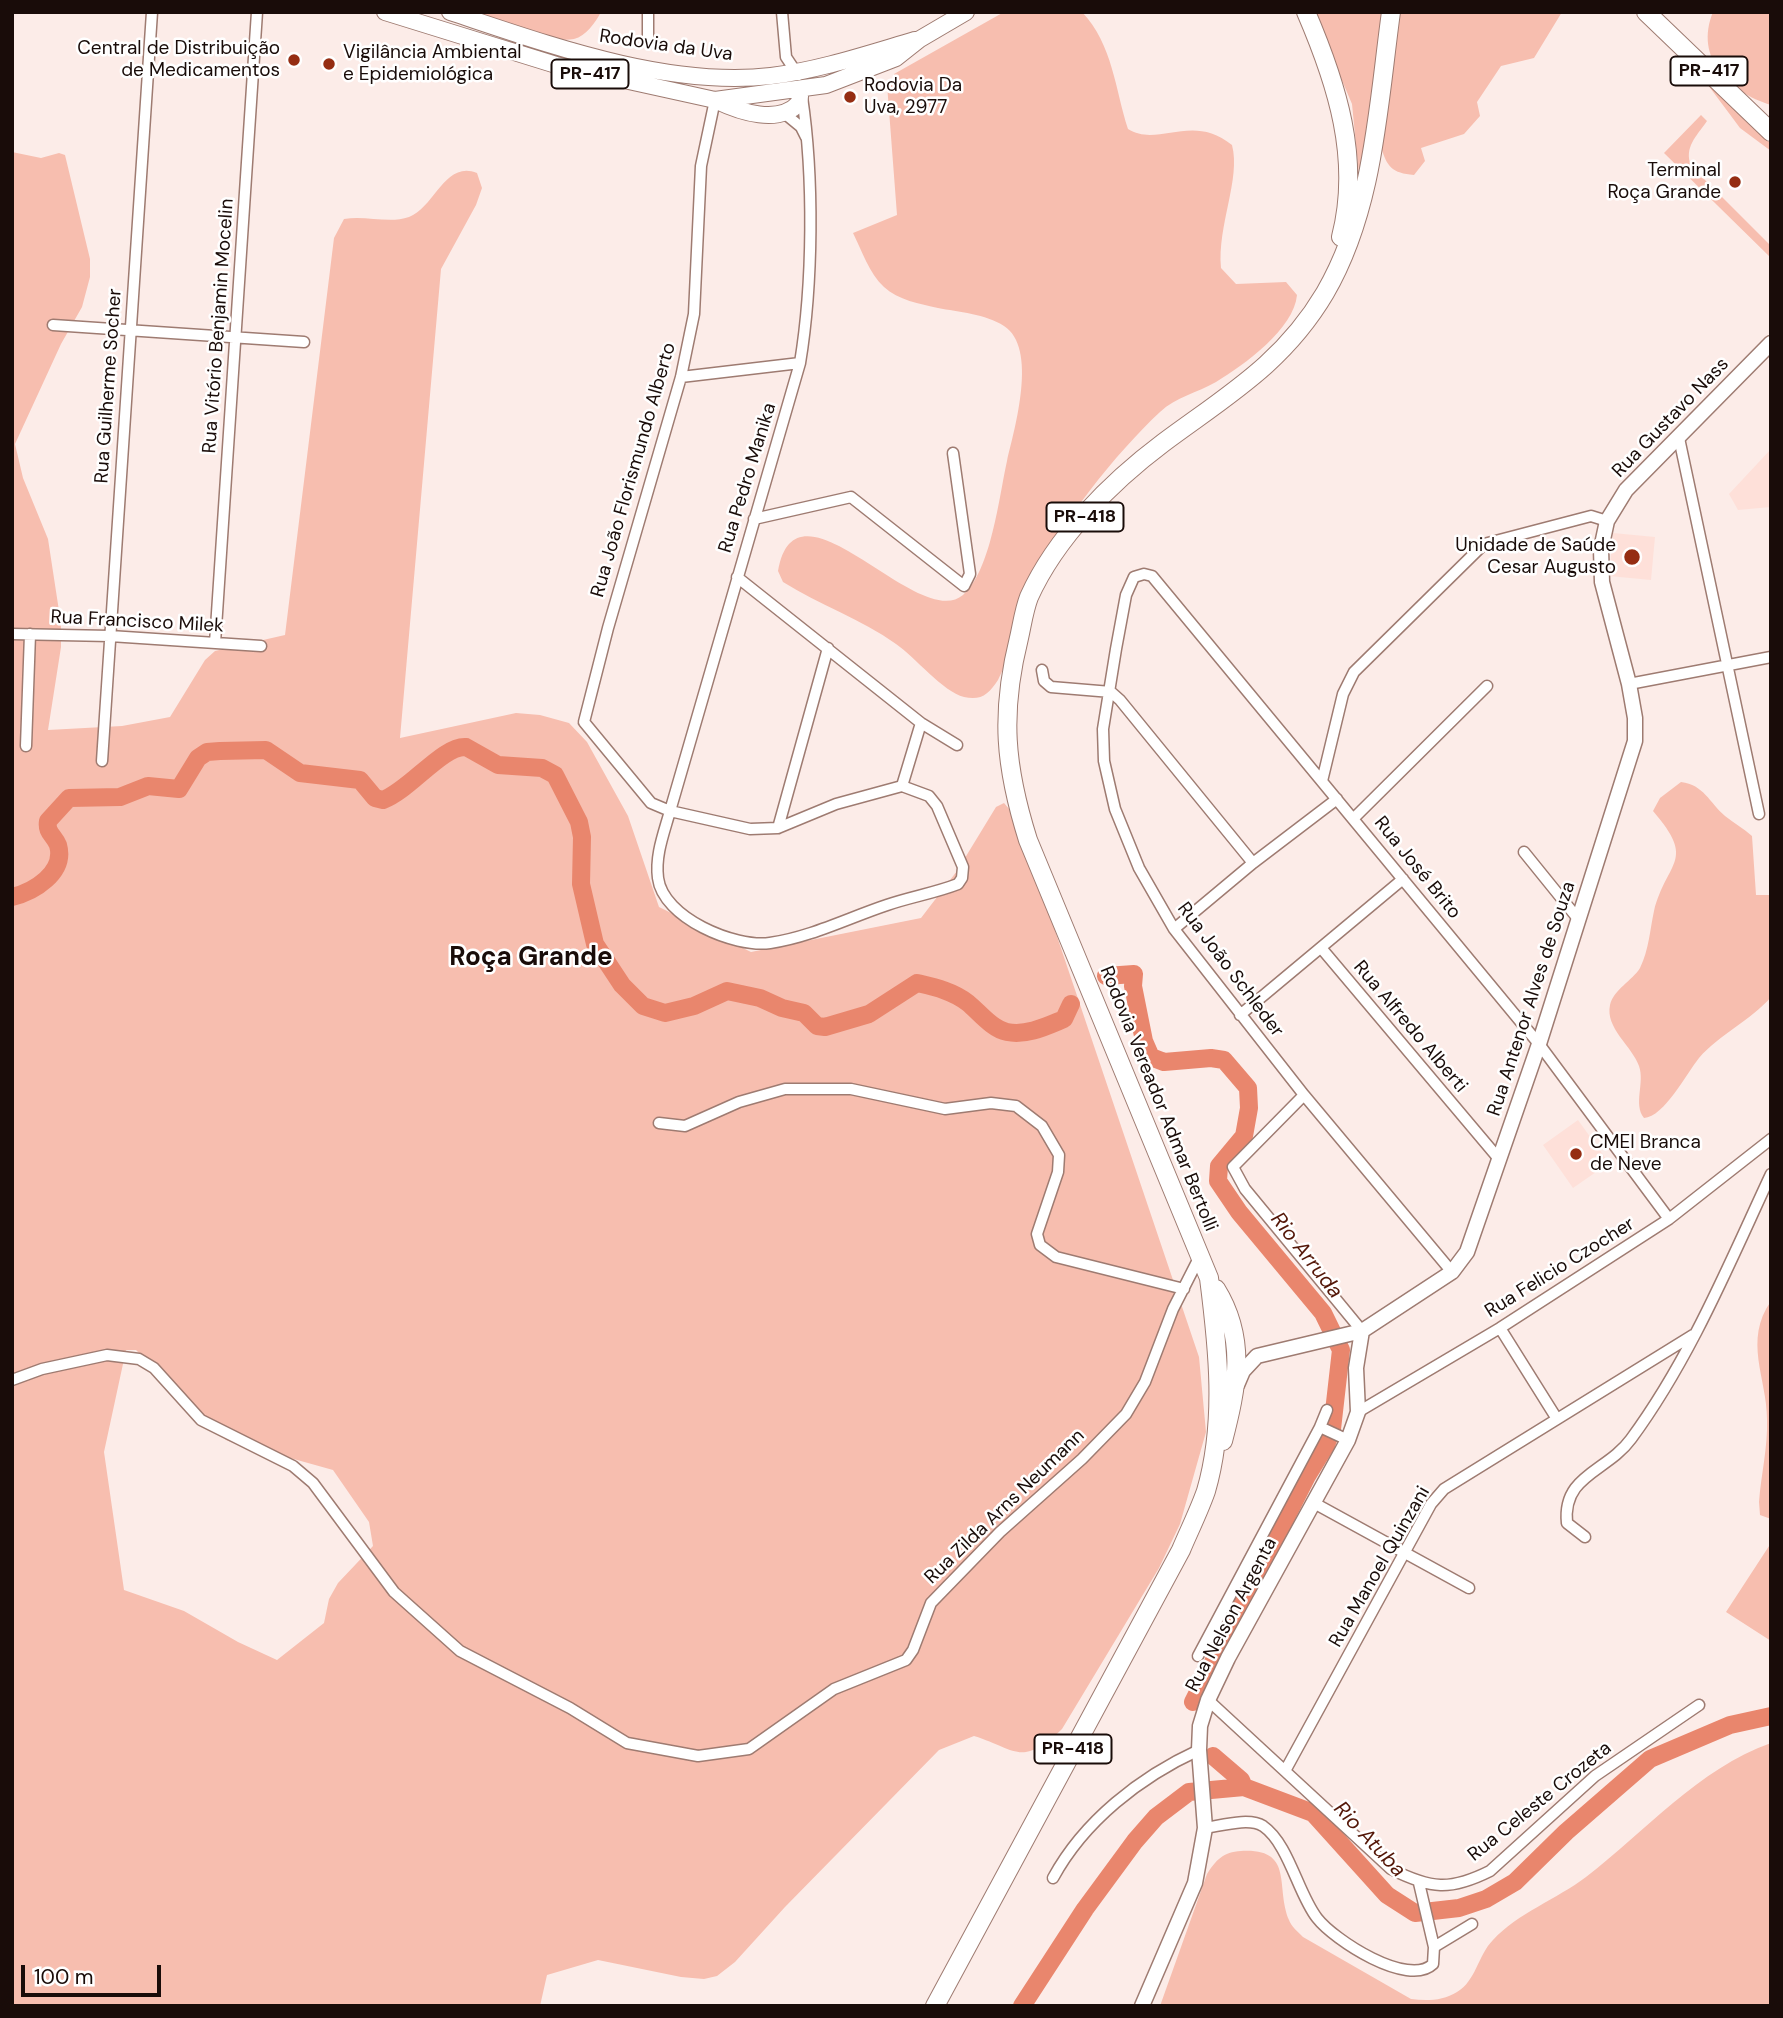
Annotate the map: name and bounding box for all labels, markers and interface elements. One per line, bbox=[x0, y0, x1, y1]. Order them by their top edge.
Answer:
street label: Rodovia da Uva bbox=[598, 25, 734, 67]
place label: Central de Distribuição de Medicamentos bbox=[77, 38, 280, 82]
place label: Vigilância Ambiental e Epidemiológica bbox=[343, 42, 521, 86]
marker: Central de Distribuição de Medicamentos bbox=[286, 52, 302, 68]
marker: Vigilância Ambiental e Epidemiológica bbox=[321, 56, 337, 72]
road number: PR-417 bbox=[1670, 56, 1748, 86]
road number: PR-417 bbox=[552, 60, 628, 88]
place label: Rodovia Da Uva, 2977 bbox=[864, 75, 962, 119]
marker: Rodovia Da Uva, 2977 bbox=[842, 89, 858, 105]
place label: Terminal Roça Grande bbox=[1607, 160, 1721, 204]
marker: Terminal Roça Grande bbox=[1727, 174, 1743, 190]
street label: Rua Vitório Benjamin Mocelin bbox=[199, 198, 239, 454]
street label: Rua Guilherme Socher bbox=[91, 288, 127, 484]
street label: Rua João Florismundo Alberto bbox=[587, 340, 681, 600]
street label: Rua Gustavo Nass bbox=[1608, 353, 1734, 483]
street label: Rua Pedro Manika bbox=[714, 400, 782, 556]
road number: PR-418 bbox=[1046, 503, 1124, 532]
place label: Unidade de Saúde Cesar Augusto bbox=[1455, 535, 1616, 579]
marker: Unidade de Saúde Cesar Augusto bbox=[1622, 547, 1642, 567]
street label: Rua Francisco Milek bbox=[50, 606, 224, 638]
street label: Rua José Brito bbox=[1369, 812, 1465, 924]
street label: Rua Antenor Alves de Souza bbox=[1483, 879, 1581, 1119]
street label: Rua João Schleder bbox=[1172, 898, 1288, 1042]
district label: Roça Grande bbox=[449, 942, 613, 974]
street label: Rua Alfredo Alberti bbox=[1348, 956, 1472, 1098]
street label: Rodovia Vereador Admar Bertolli bbox=[1094, 963, 1222, 1235]
place label: CMEI Branca de Neve bbox=[1590, 1132, 1701, 1176]
marker: CMEI Branca de Neve bbox=[1568, 1146, 1584, 1162]
water label: Rio Arruda bbox=[1265, 1208, 1347, 1304]
street label: Rua Felicio Czocher bbox=[1481, 1213, 1639, 1323]
street label: Rua Zilda Arns Neumann bbox=[920, 1425, 1090, 1589]
street label: Rua Manoel Quinzani bbox=[1325, 1483, 1435, 1651]
street label: Rua Nelson Argenta bbox=[1182, 1534, 1282, 1696]
road number: PR-418 bbox=[1034, 1734, 1112, 1764]
street label: Rua Celeste Crozeta bbox=[1464, 1737, 1616, 1867]
water label: Rio Atuba bbox=[1328, 1797, 1410, 1883]
scale bar bbox=[24, 1952, 164, 1996]
text: 100 m bbox=[34, 1963, 94, 1991]

